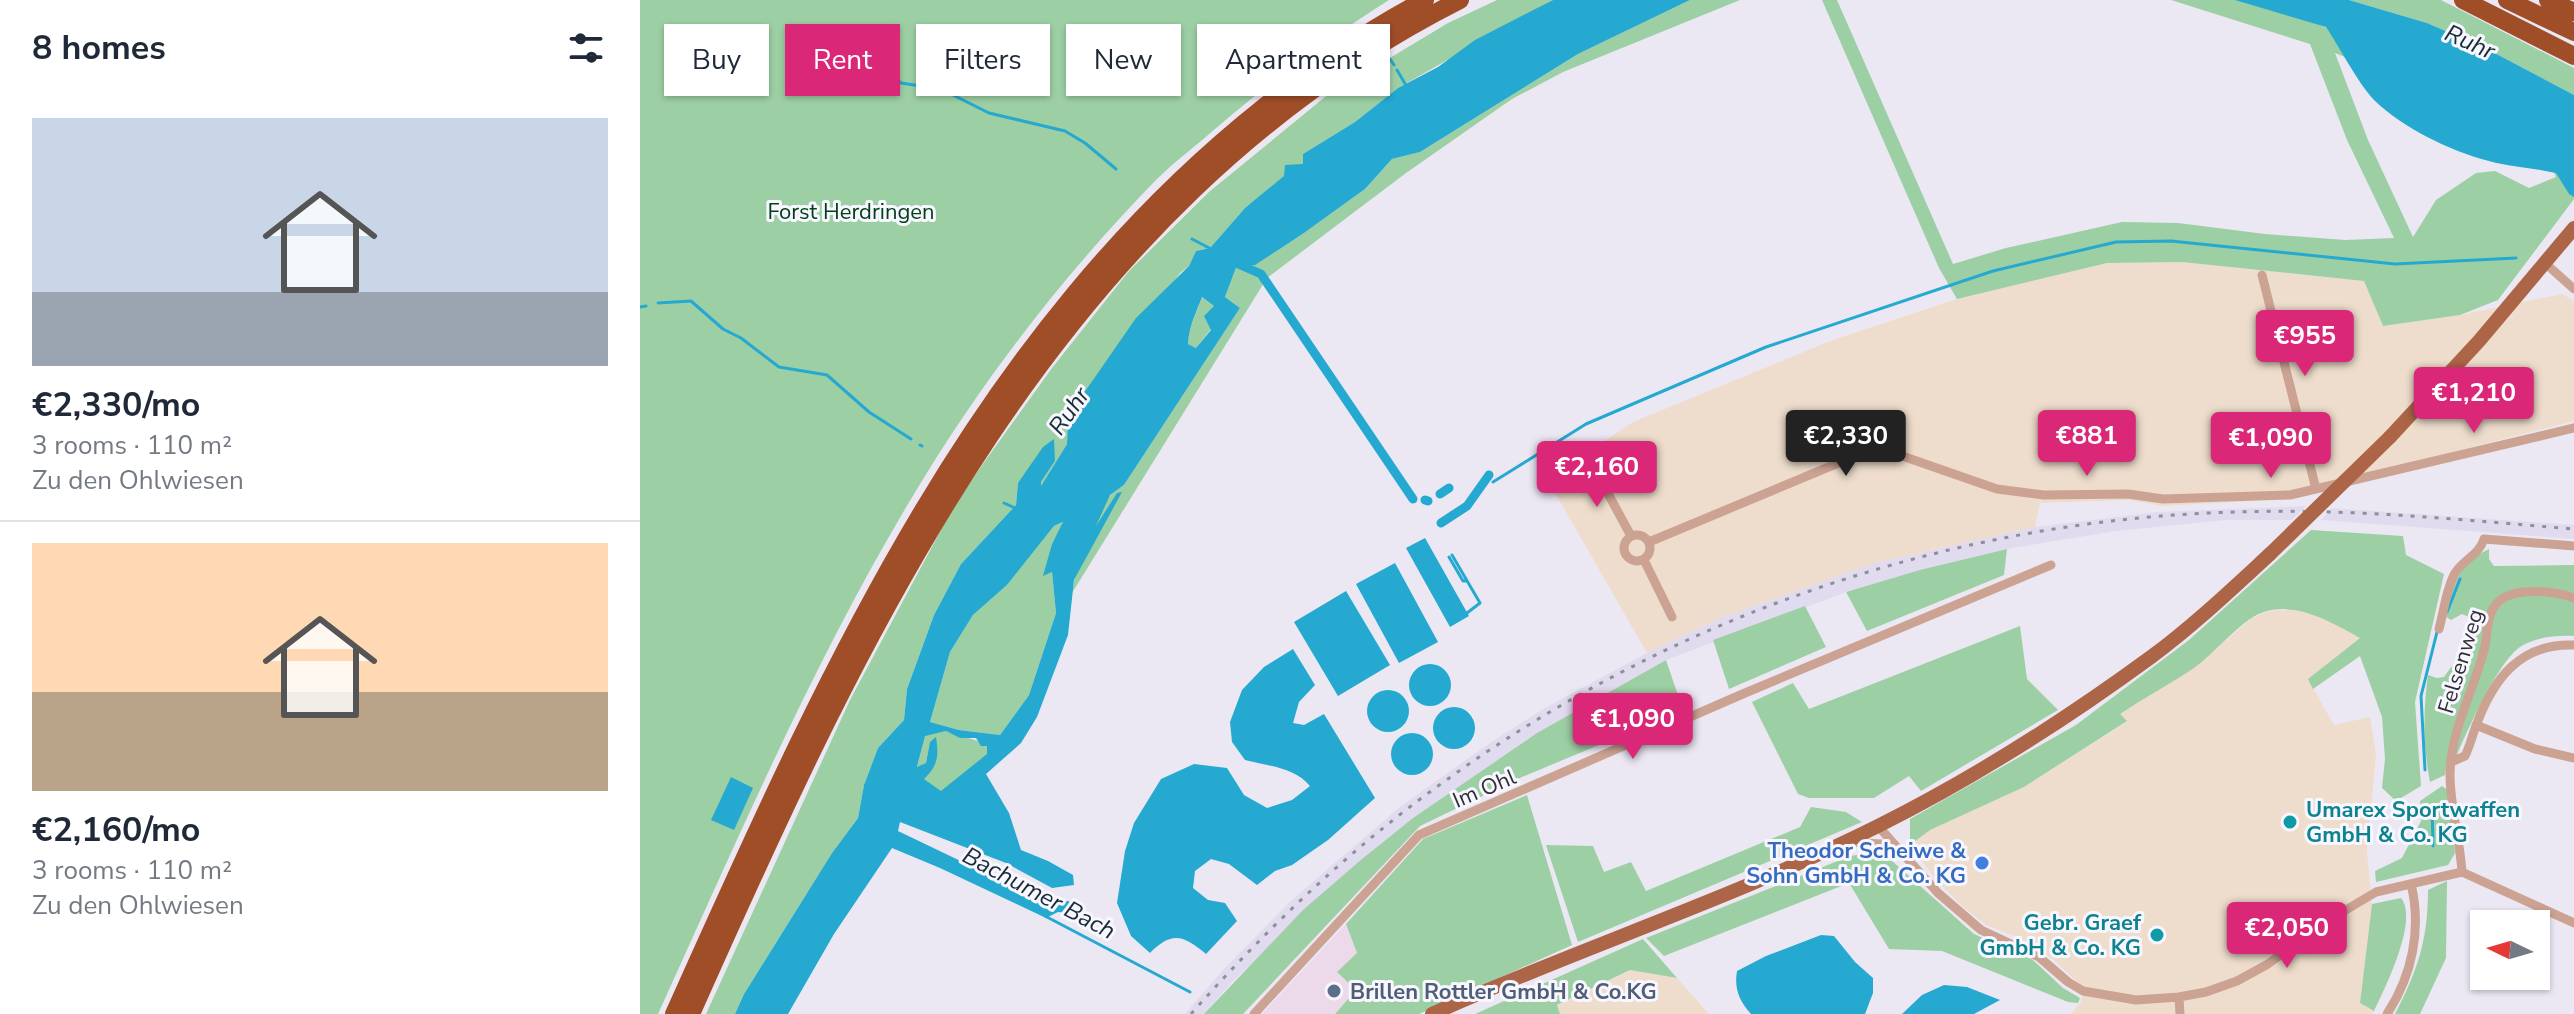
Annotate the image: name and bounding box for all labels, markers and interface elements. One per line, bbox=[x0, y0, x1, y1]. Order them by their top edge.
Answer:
water label: Ruhr bbox=[2440, 17, 2501, 68]
chip: Buy bbox=[664, 24, 769, 96]
chip: Rent bbox=[785, 24, 900, 96]
chip: Filters bbox=[916, 24, 1050, 96]
chip: New bbox=[1066, 24, 1181, 96]
chip: Apartment bbox=[1197, 24, 1390, 96]
text: 8 homes bbox=[32, 25, 166, 71]
icon: filters bbox=[564, 26, 608, 70]
icon: home bbox=[248, 170, 392, 314]
park label: Forst Herdringen bbox=[767, 197, 935, 227]
pin: €955 bbox=[2258, 310, 2352, 378]
text: €955 bbox=[2274, 318, 2336, 353]
pin: €1,210 bbox=[2409, 367, 2539, 435]
text: €1,210 bbox=[2432, 375, 2516, 410]
water label: Ruhr bbox=[1041, 379, 1098, 441]
text: €2,330/mo bbox=[32, 382, 200, 428]
pin: €2,330 bbox=[1781, 410, 1911, 478]
pin: €881 bbox=[2040, 410, 2134, 478]
pin: €1,090 bbox=[2206, 412, 2336, 480]
text: €2,330 bbox=[1804, 418, 1888, 453]
text: €881 bbox=[2056, 418, 2118, 453]
text: €1,090 bbox=[2229, 420, 2313, 455]
text: 3 rooms · 110 m² bbox=[32, 428, 232, 463]
pin: €2,160 bbox=[1532, 441, 1662, 509]
text: €2,160 bbox=[1555, 449, 1639, 484]
text: Zu den Ohlwiesen bbox=[32, 463, 244, 498]
icon: home bbox=[248, 595, 392, 739]
street label: Felsenweg bbox=[2431, 606, 2491, 717]
pin: €1,090 bbox=[1568, 693, 1698, 761]
text: €1,090 bbox=[1591, 701, 1675, 736]
street label: Im Ohl bbox=[1448, 762, 1521, 816]
place label: Umarex Sportwaffen GmbH & Co. KG bbox=[2306, 795, 2520, 850]
text: €2,160/mo bbox=[32, 807, 200, 853]
marker: Umarex Sportwaffen GmbH & Co. KG bbox=[2281, 813, 2299, 831]
place label: Theodor Scheiwe & Sohn GmbH & Co. KG bbox=[1746, 836, 1967, 891]
water label: Bachumer Bach bbox=[957, 839, 1121, 947]
text: 3 rooms · 110 m² bbox=[32, 853, 232, 888]
marker: Theodor Scheiwe & Sohn GmbH & Co. KG bbox=[1973, 854, 1991, 872]
text: Zu den Ohlwiesen bbox=[32, 888, 244, 923]
pin: €2,050 bbox=[2222, 902, 2352, 970]
place label: Gebr. Graef GmbH & Co. KG bbox=[1979, 908, 2142, 963]
text: €2,050 bbox=[2245, 910, 2329, 945]
north arrow bbox=[2470, 910, 2550, 990]
map controls bbox=[2470, 910, 2550, 990]
marker: Gebr. Graef GmbH & Co. KG bbox=[2148, 926, 2166, 944]
place label: Brillen Rottler GmbH & Co.KG bbox=[1350, 977, 1657, 1007]
marker: Brillen Rottler GmbH & Co.KG bbox=[1325, 982, 1343, 1000]

